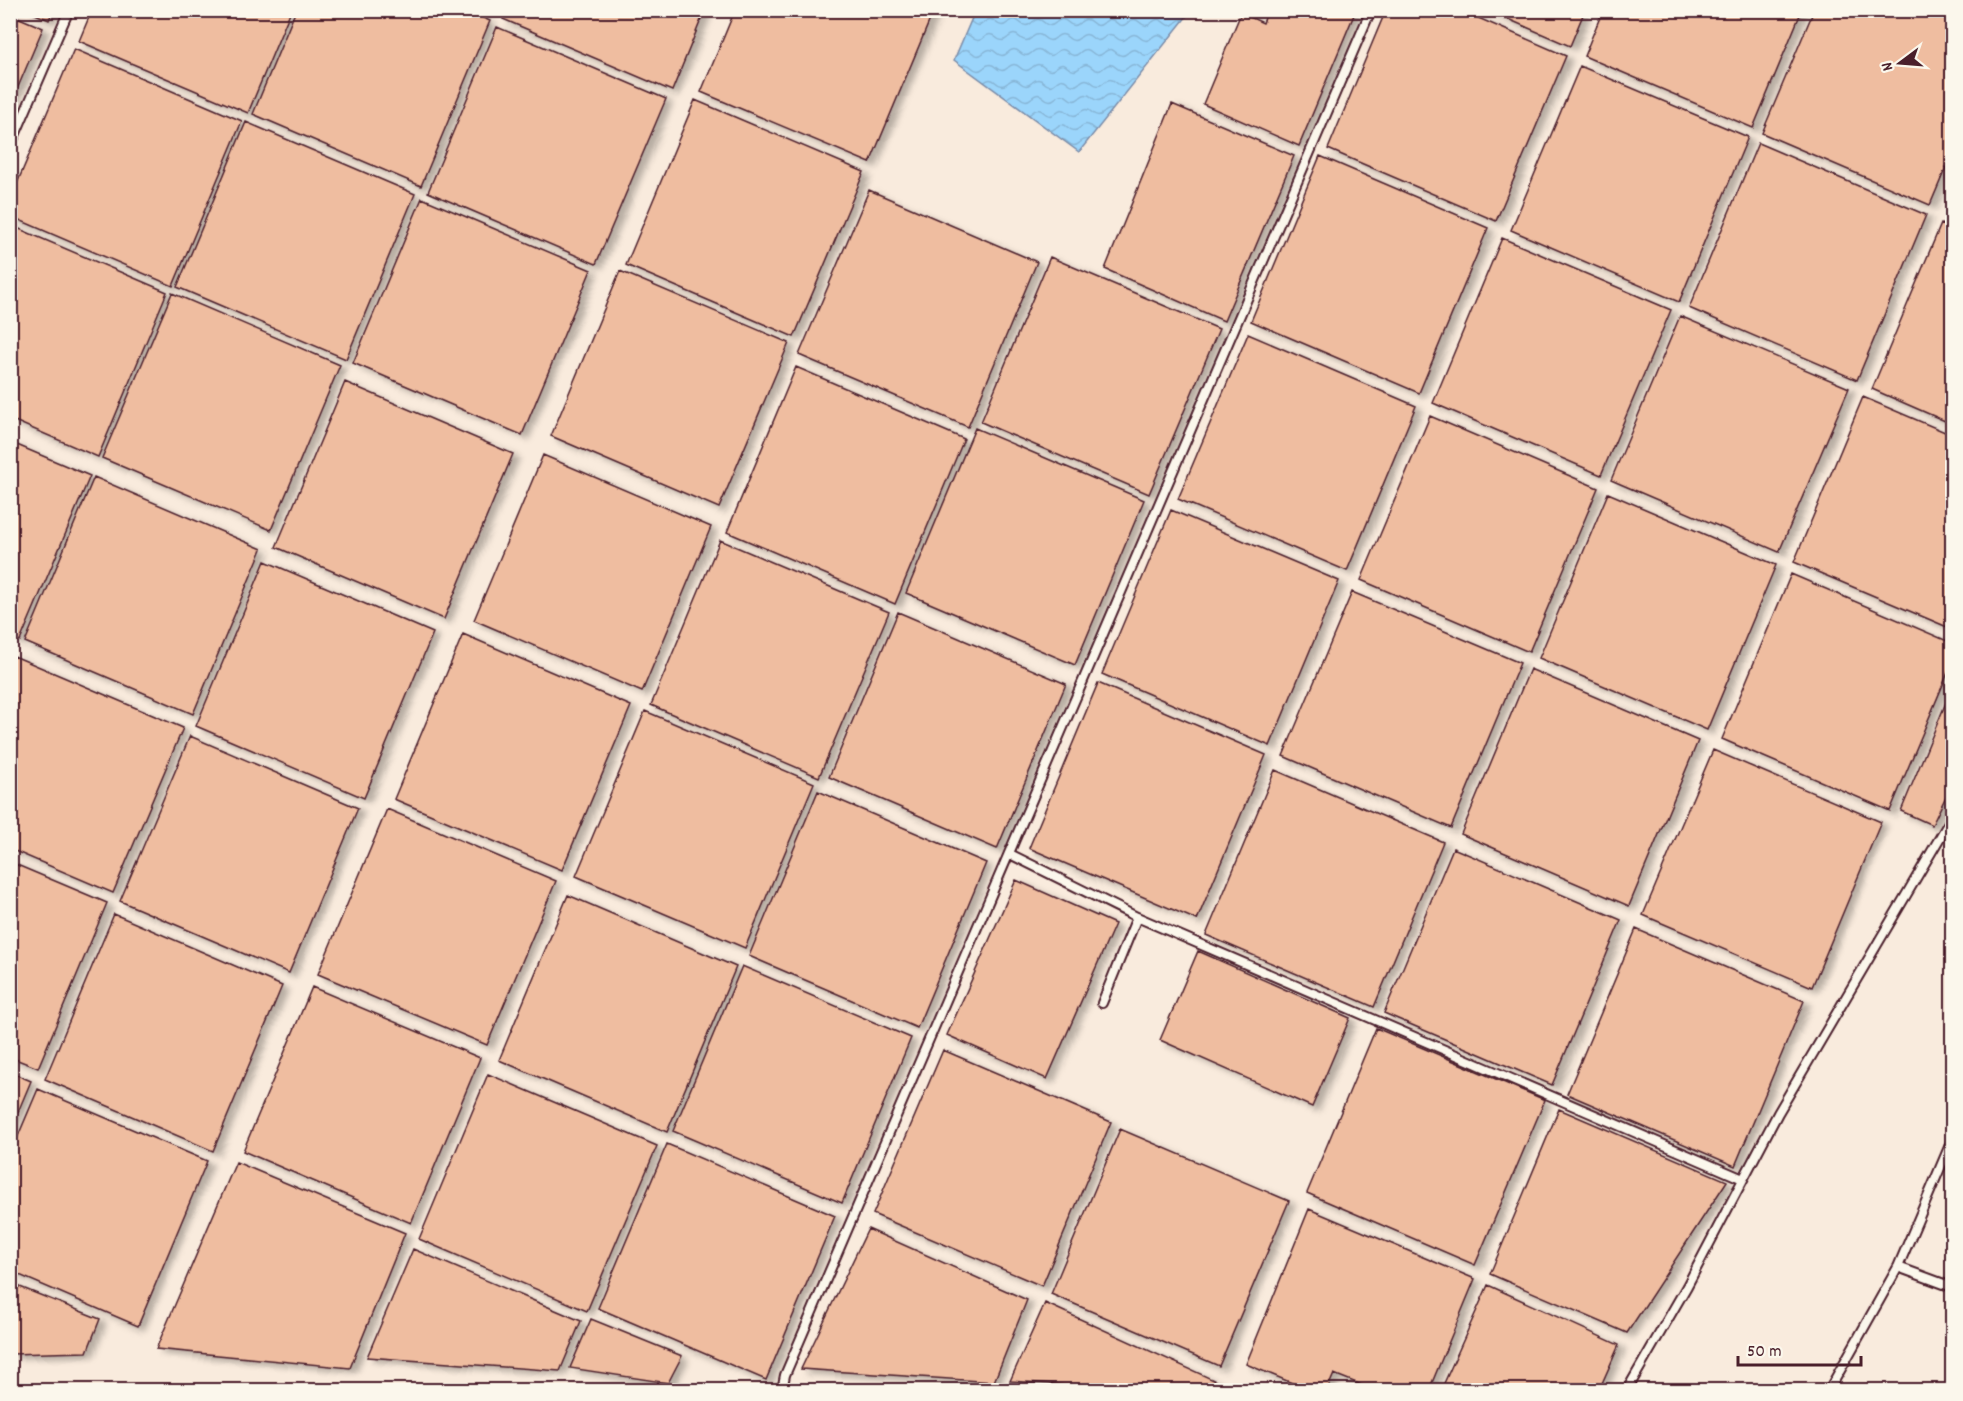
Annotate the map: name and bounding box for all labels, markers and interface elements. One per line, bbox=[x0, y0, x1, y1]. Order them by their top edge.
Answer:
north arrow bbox=[1870, 33, 1930, 93]
text: N bbox=[1876, 59, 1900, 73]
scale bar bbox=[1738, 1329, 1861, 1367]
text: 50 m bbox=[1747, 1340, 1782, 1365]

